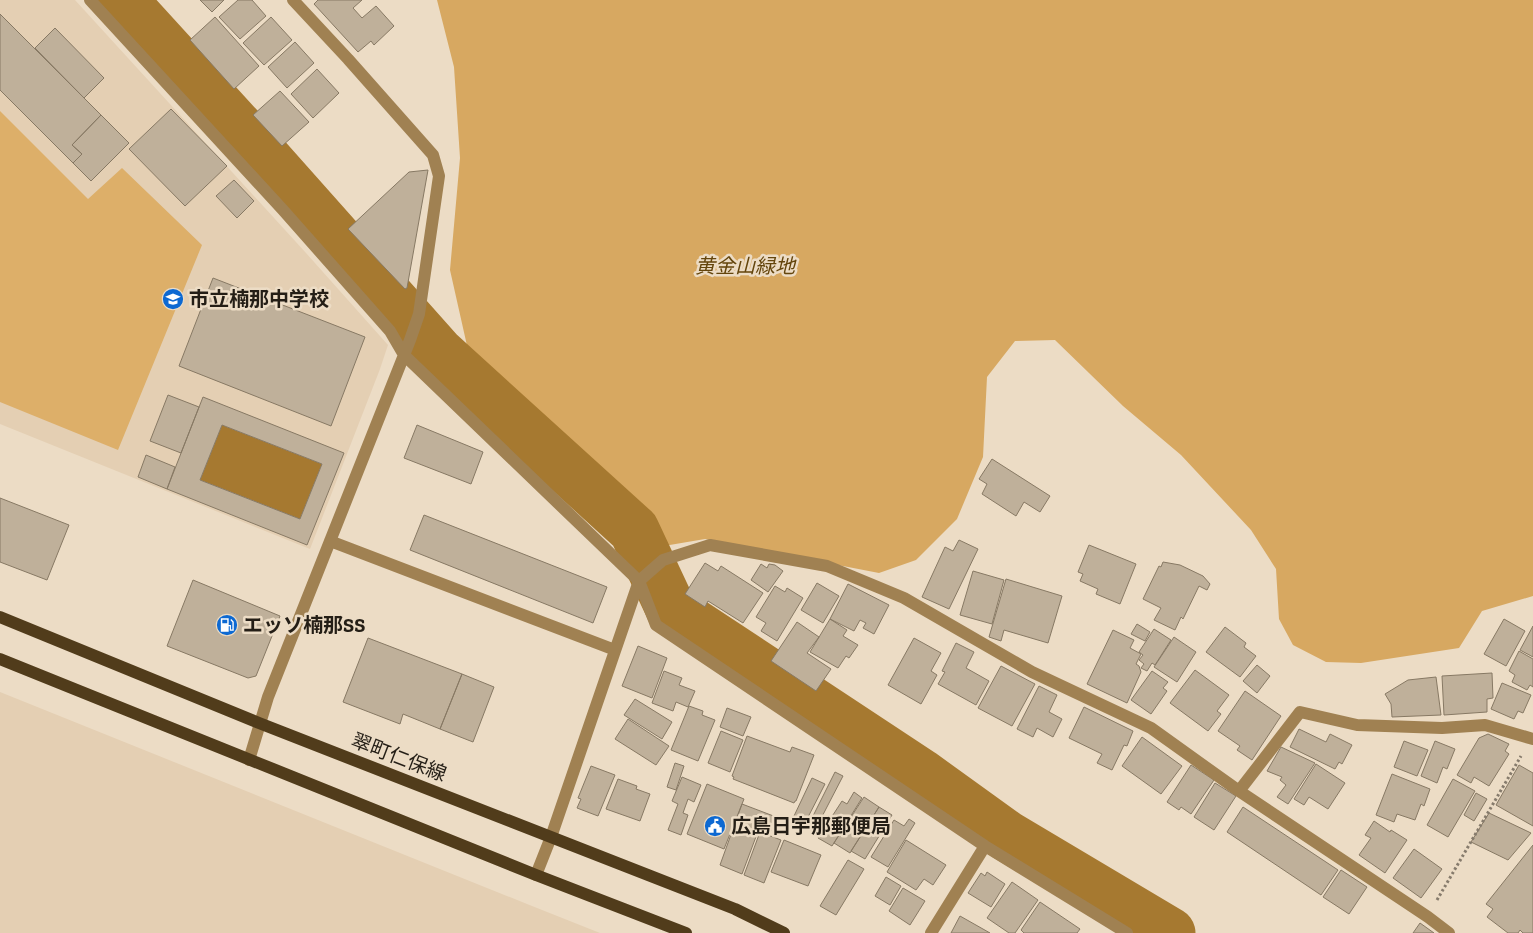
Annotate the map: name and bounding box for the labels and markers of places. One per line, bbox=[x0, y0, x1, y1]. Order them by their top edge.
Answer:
school or university icon: 市立楠那中学校 bbox=[161, 287, 185, 311]
place label: 市立楠那中学校 bbox=[189, 287, 329, 311]
fuel station icon: エッソ楠那SS bbox=[215, 613, 239, 637]
place label: エッソ楠那SS bbox=[243, 613, 365, 637]
public building icon: 広島日宇那郵便局 bbox=[703, 814, 727, 838]
place label: 広島日宇那郵便局 bbox=[731, 814, 891, 838]

